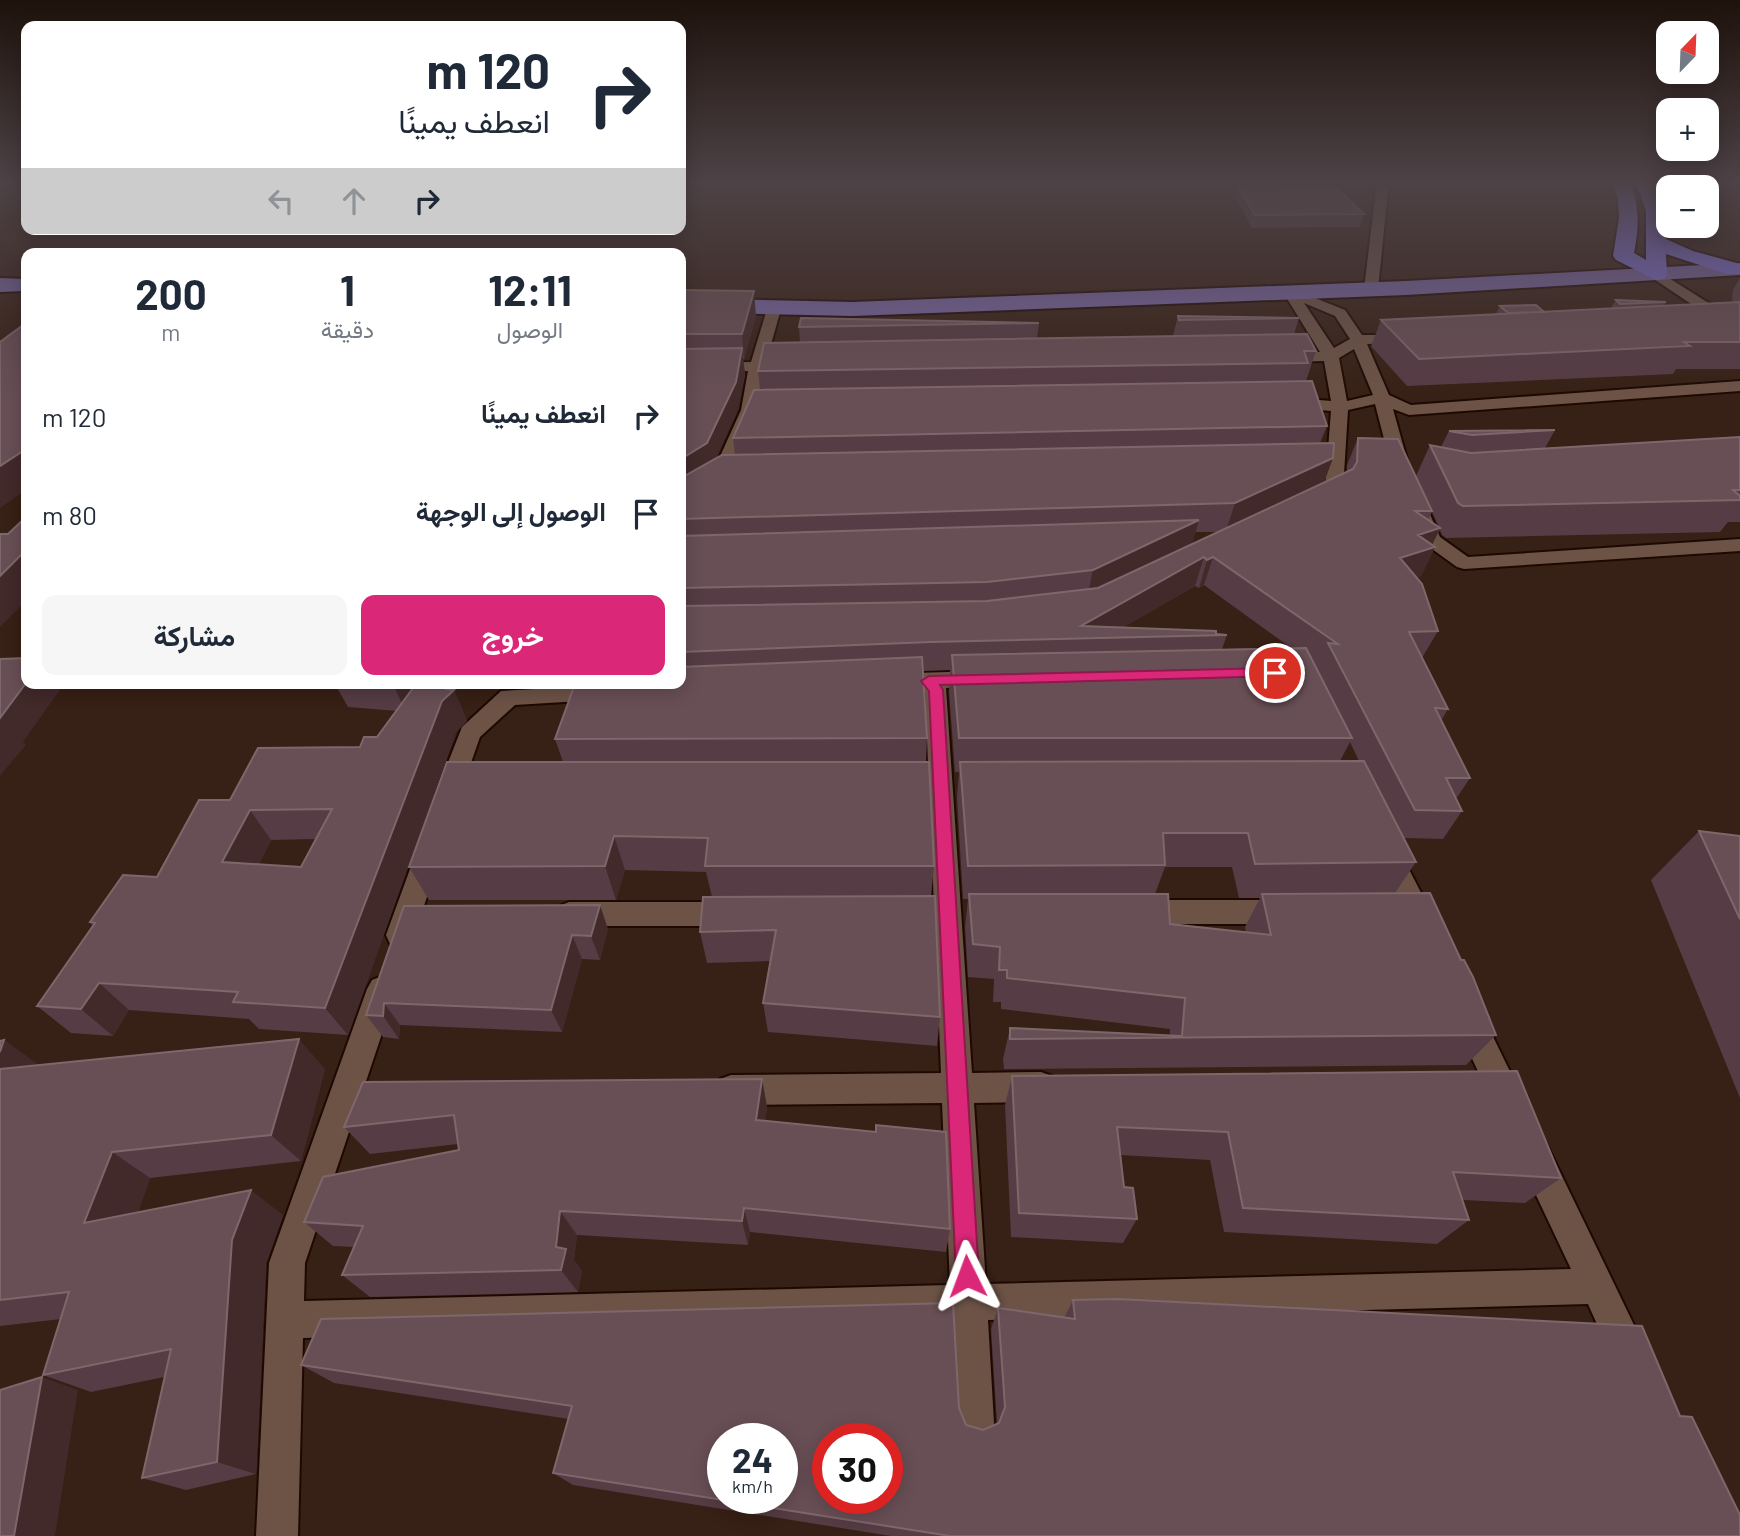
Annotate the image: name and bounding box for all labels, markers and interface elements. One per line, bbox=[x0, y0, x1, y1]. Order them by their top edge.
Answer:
north arrow bbox=[1656, 21, 1718, 84]
map controls bbox=[1656, 21, 1719, 238]
text: 120 m bbox=[427, 40, 550, 99]
icon: right bbox=[574, 49, 665, 140]
button: + bbox=[1656, 98, 1719, 161]
text: انعطف يمينًا bbox=[398, 101, 550, 139]
button: − bbox=[1656, 175, 1719, 238]
icon: left bbox=[262, 182, 300, 220]
icon: ahead bbox=[335, 182, 373, 220]
icon: right bbox=[408, 182, 446, 220]
text: 1 bbox=[340, 264, 355, 314]
text: 12:11 bbox=[488, 264, 572, 314]
text: 200 bbox=[135, 268, 207, 318]
text: دقيقة bbox=[321, 315, 374, 343]
text: الوصول bbox=[497, 315, 563, 343]
text: m bbox=[161, 318, 180, 346]
text: انعطف يمينًا bbox=[481, 397, 606, 428]
icon: right bbox=[627, 397, 665, 435]
text: 120 m bbox=[42, 401, 106, 432]
text: الوصول إلى الوجهة bbox=[416, 495, 606, 526]
icon: arrive bbox=[627, 495, 665, 533]
text: 80 m bbox=[42, 499, 97, 530]
button: مشاركة bbox=[42, 595, 347, 675]
button: خروج bbox=[361, 595, 665, 675]
pin bbox=[1245, 643, 1305, 703]
icon: arrive bbox=[1256, 654, 1294, 692]
position arrow bbox=[930, 1239, 1004, 1313]
speed limit sign: 30 bbox=[812, 1423, 903, 1514]
text: 24 bbox=[732, 1438, 773, 1480]
text: km/h bbox=[732, 1475, 773, 1497]

